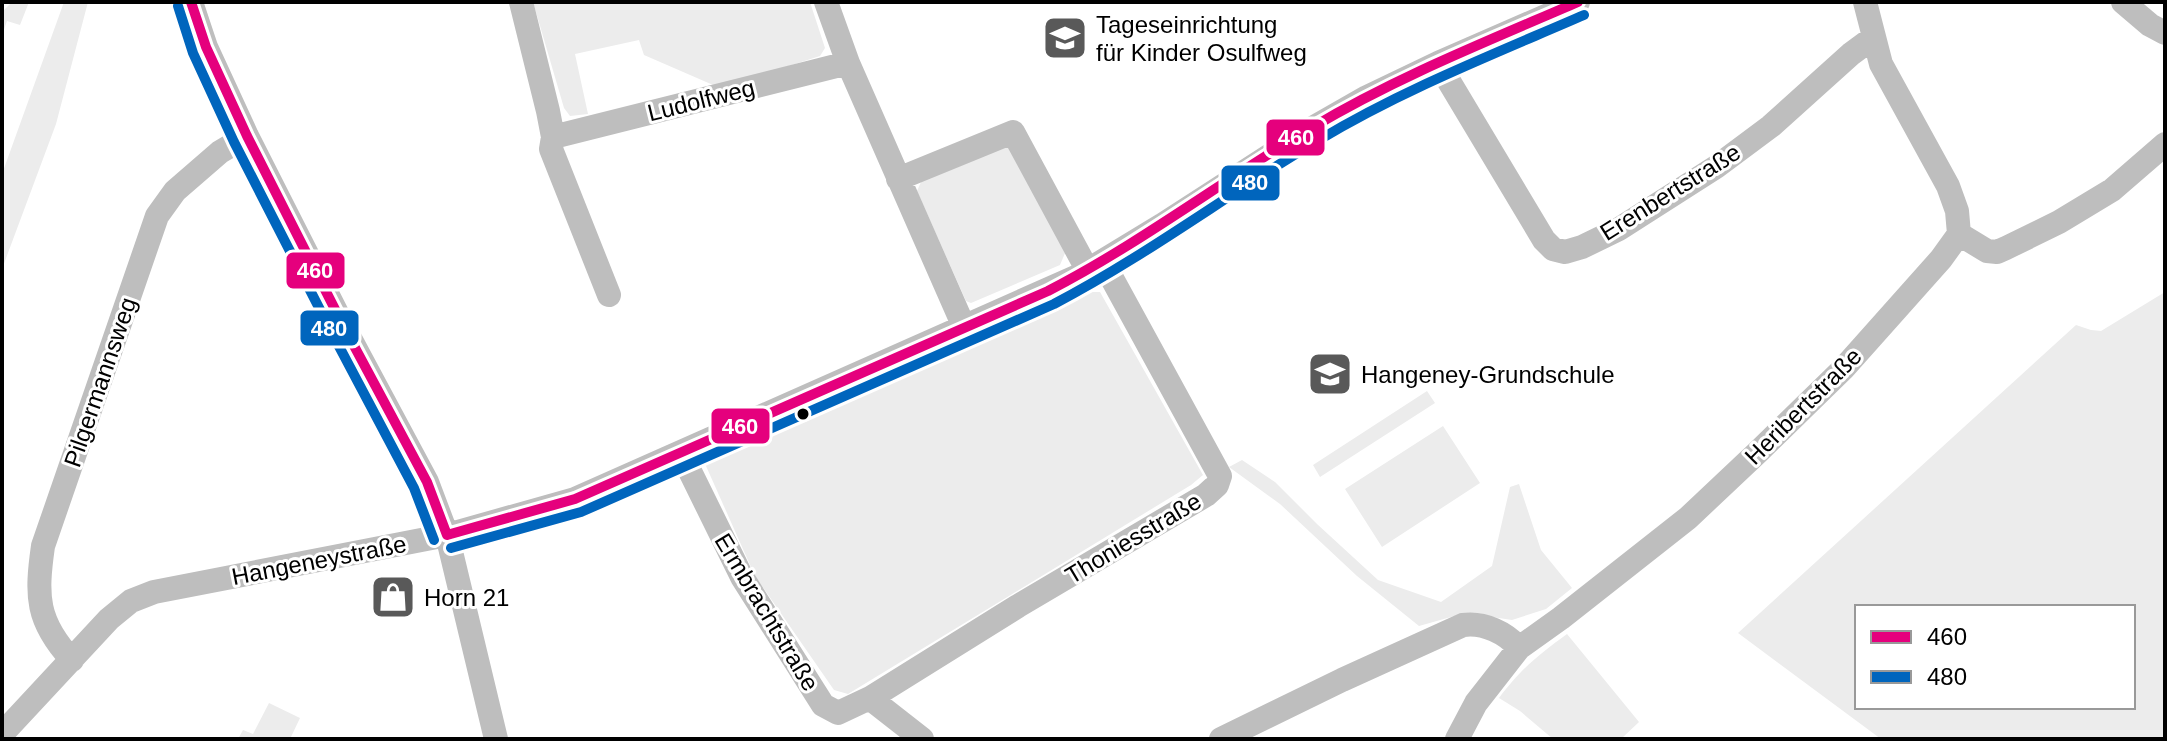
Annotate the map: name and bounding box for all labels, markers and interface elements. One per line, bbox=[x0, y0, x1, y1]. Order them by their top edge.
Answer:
place label: Tageseinrichtung für Kinder Osulfweg bbox=[1096, 11, 1307, 66]
school or university icon: Tageseinrichtung für Kinder Osulfweg bbox=[1041, 14, 1089, 62]
street label: Ludolfweg bbox=[645, 74, 757, 126]
line badge: 460 bbox=[1265, 118, 1326, 157]
text: 460 bbox=[1278, 125, 1314, 150]
street label: Erenbertstraße bbox=[1595, 138, 1745, 246]
line badge: 480 bbox=[1220, 164, 1281, 202]
text: 480 bbox=[1232, 170, 1268, 195]
line badge: 460 bbox=[285, 251, 346, 290]
text: 460 bbox=[297, 258, 333, 283]
street label: Pilgermannsweg bbox=[58, 294, 142, 470]
line badge: 480 bbox=[299, 309, 360, 347]
text: 480 bbox=[311, 316, 347, 341]
street label: Heribertstraße bbox=[1739, 342, 1867, 470]
school or university icon: Hangeney-Grundschule bbox=[1306, 350, 1354, 398]
place label: Hangeney-Grundschule bbox=[1361, 361, 1615, 388]
unlabelled marker bbox=[795, 406, 811, 422]
line badge: 460 bbox=[710, 407, 771, 445]
text: 460 bbox=[722, 414, 758, 439]
street label: Thoniesstraße bbox=[1060, 487, 1206, 589]
street label: Ermbrachtstraße bbox=[709, 528, 825, 696]
street label: Hangeneystraße bbox=[229, 530, 409, 590]
shop icon: Horn 21 bbox=[369, 573, 417, 621]
place label: Horn 21 bbox=[424, 584, 509, 611]
legend bbox=[1855, 605, 2135, 709]
text: 460 bbox=[1927, 623, 1967, 650]
text: 480 bbox=[1927, 663, 1967, 690]

